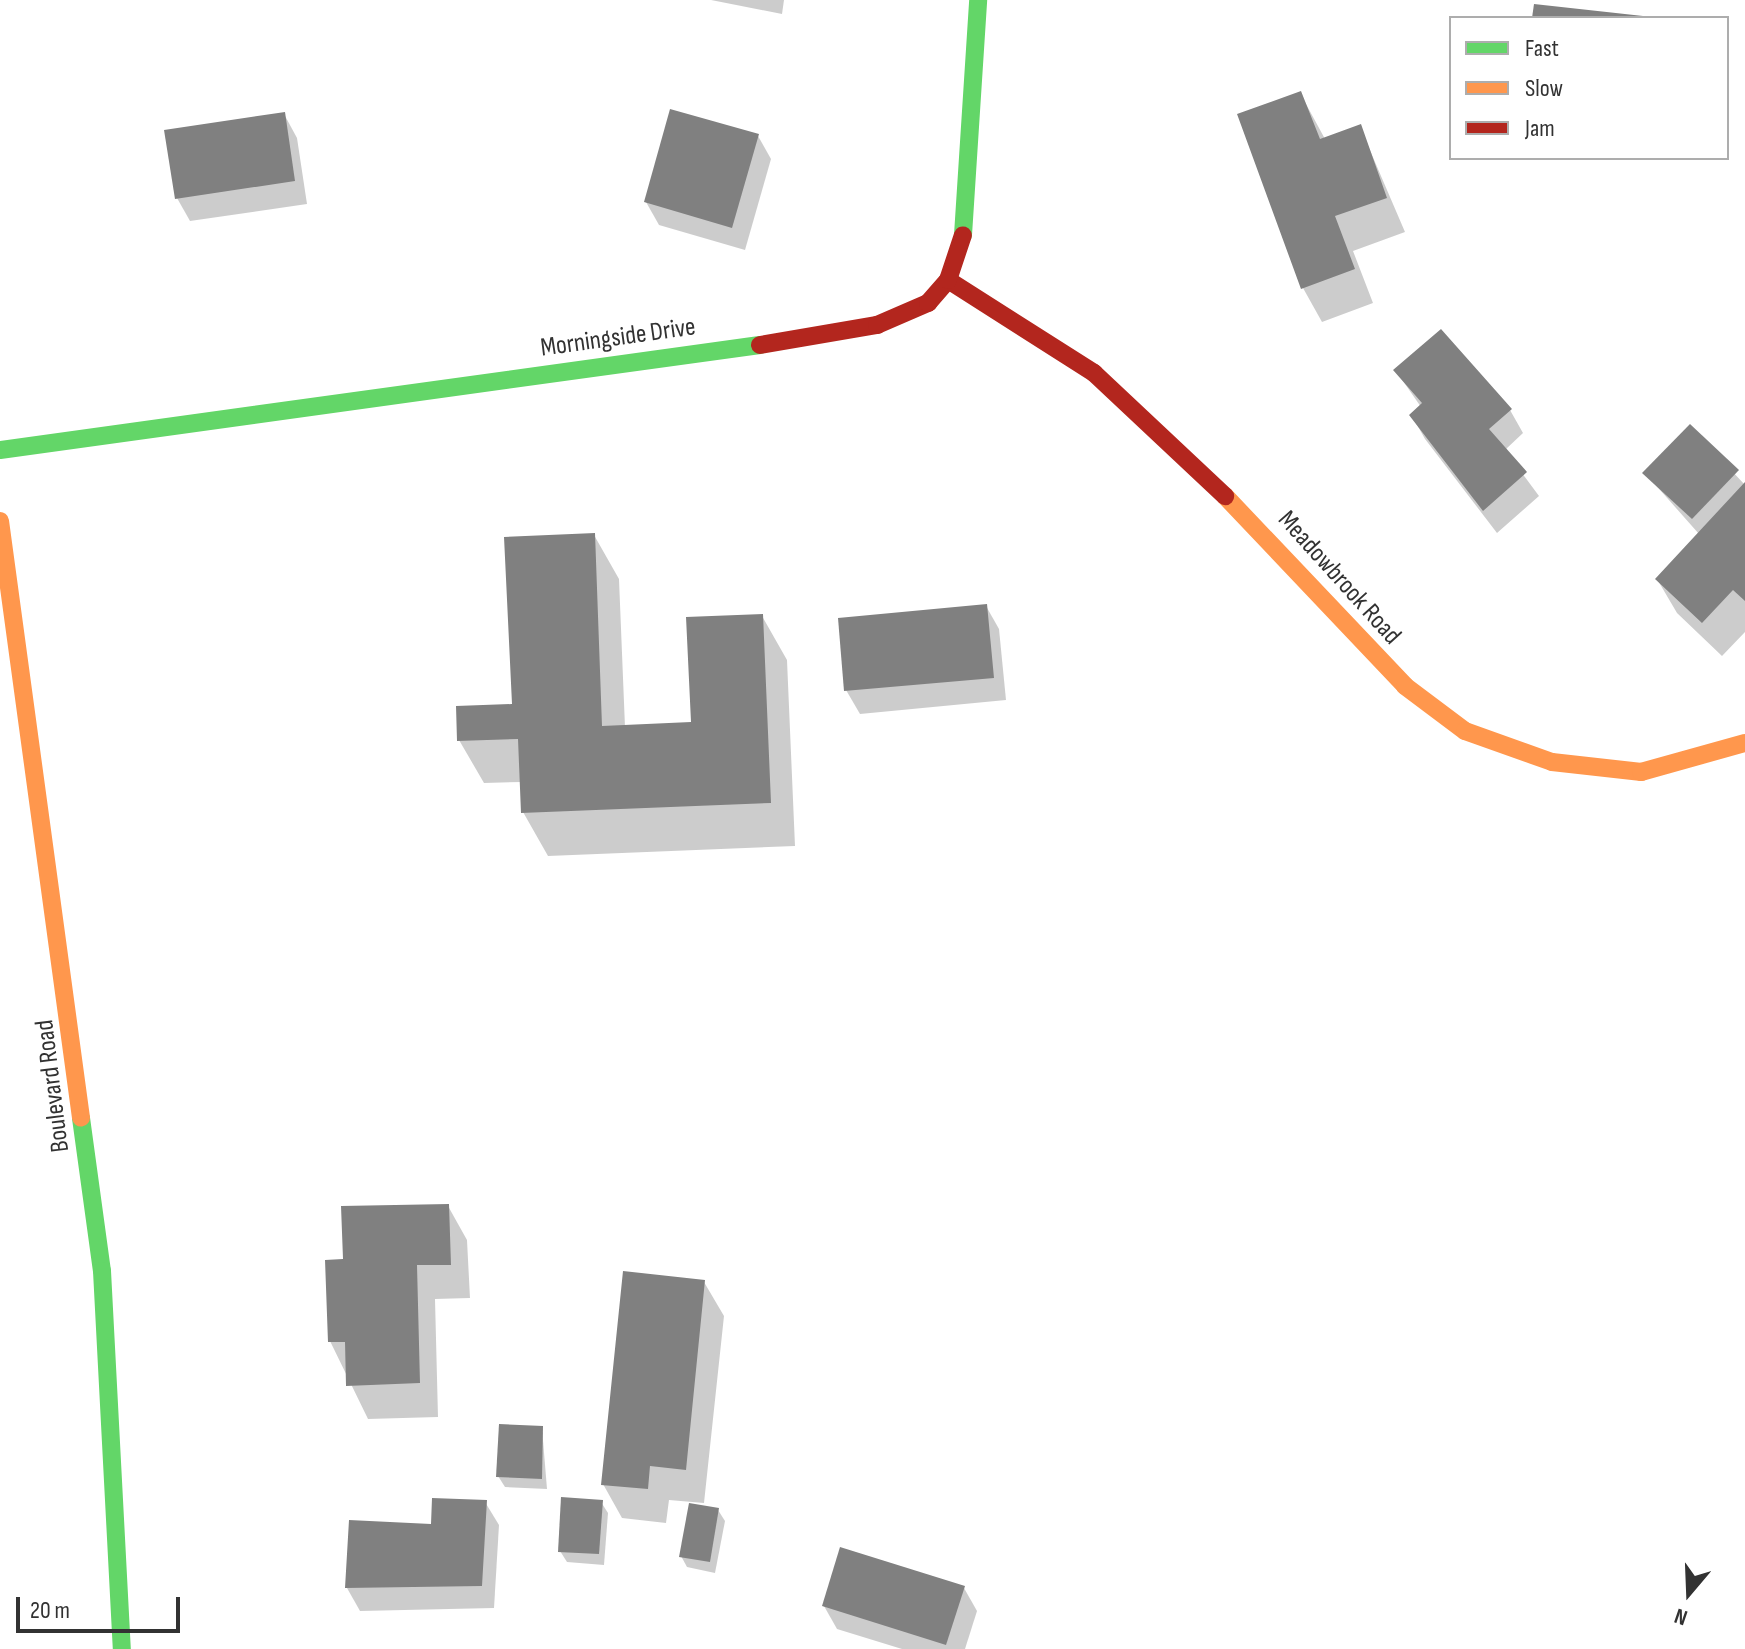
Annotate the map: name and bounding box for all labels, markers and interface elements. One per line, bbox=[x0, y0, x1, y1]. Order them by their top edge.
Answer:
legend bbox=[1449, 16, 1729, 160]
text: Fast bbox=[1525, 34, 1559, 63]
text: Slow bbox=[1525, 74, 1563, 103]
text: Jam bbox=[1525, 114, 1555, 143]
street label: Morningside Drive bbox=[539, 312, 697, 364]
street label: Meadowbrook Road bbox=[1271, 505, 1407, 651]
street label: Boulevard Road bbox=[29, 1018, 77, 1154]
north arrow bbox=[1649, 1553, 1729, 1633]
scale bar bbox=[20, 1581, 184, 1631]
text: 20 m bbox=[30, 1596, 70, 1625]
text: N bbox=[1671, 1601, 1691, 1631]

